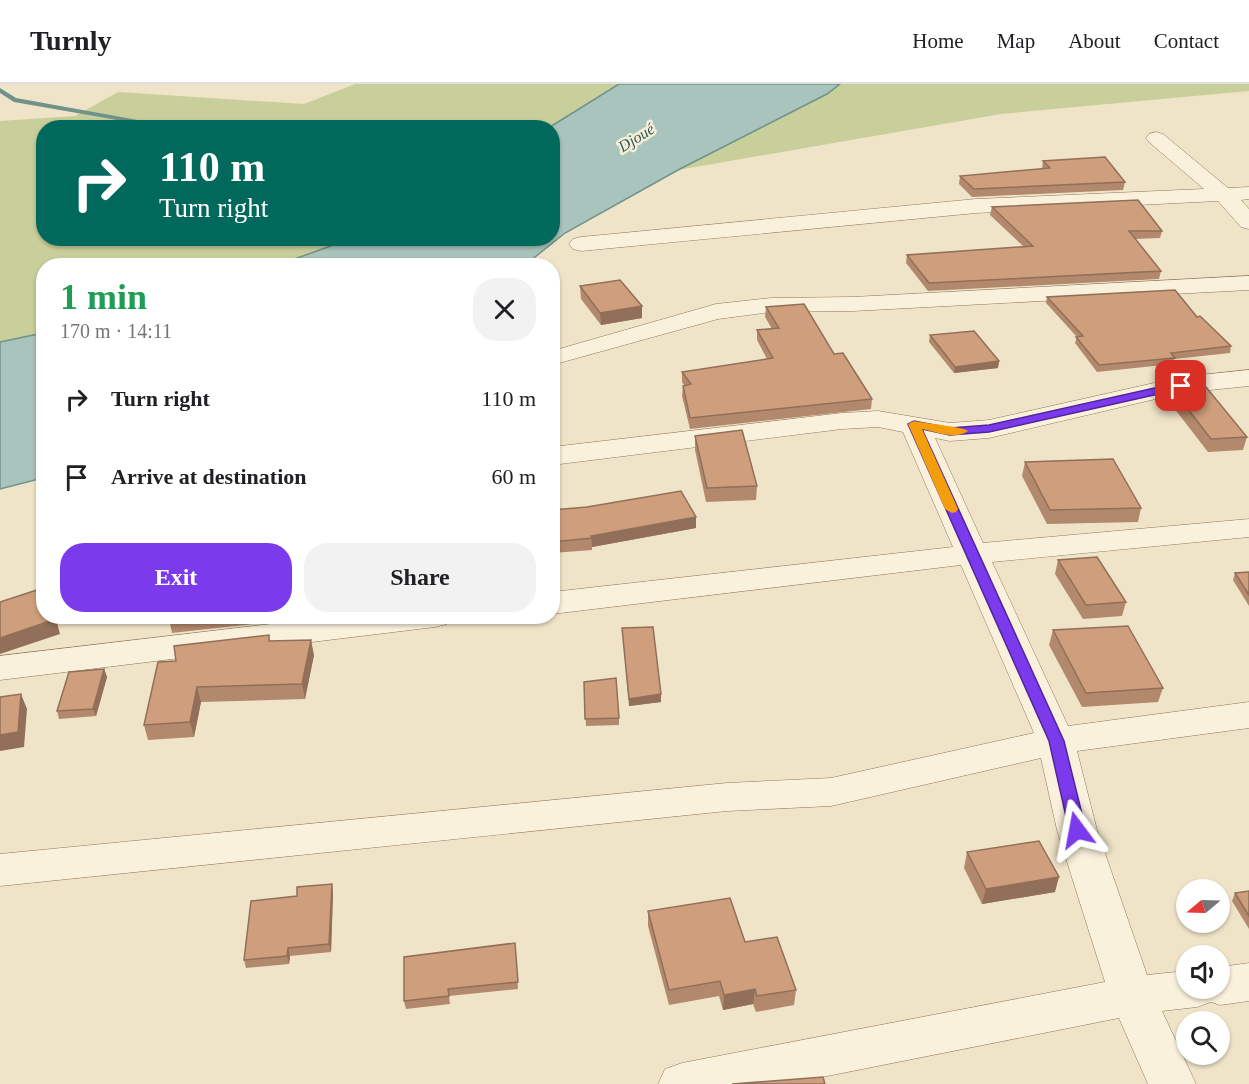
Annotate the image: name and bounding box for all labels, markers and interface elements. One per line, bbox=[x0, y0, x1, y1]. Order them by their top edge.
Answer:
text: Turnly bbox=[30, 25, 111, 56]
text: Home bbox=[912, 29, 964, 53]
text: Map bbox=[997, 29, 1035, 53]
text: About bbox=[1068, 29, 1121, 53]
text: Contact bbox=[1154, 29, 1219, 53]
water label: Djoué bbox=[614, 119, 659, 156]
icon: right bbox=[60, 144, 138, 222]
text: 110 m bbox=[159, 144, 265, 190]
text: Turn right bbox=[159, 193, 268, 223]
text: 1 min bbox=[60, 277, 147, 317]
button: close bbox=[473, 278, 536, 341]
text: 170 m · 14:11 bbox=[60, 320, 172, 342]
pin bbox=[1155, 360, 1206, 411]
icon: arrive bbox=[1164, 369, 1197, 402]
icon: right bbox=[60, 383, 93, 416]
text: Turn right bbox=[111, 386, 210, 411]
text: 110 m bbox=[481, 386, 536, 411]
icon: arrive bbox=[60, 461, 93, 494]
text: Arrive at destination bbox=[111, 464, 307, 489]
text: 60 m bbox=[491, 464, 536, 489]
button: Exit bbox=[60, 543, 292, 612]
button: Share bbox=[304, 543, 536, 612]
position arrow bbox=[1045, 798, 1109, 862]
north arrow bbox=[1176, 879, 1230, 933]
map controls bbox=[1176, 879, 1230, 1065]
button: sound bbox=[1176, 945, 1230, 999]
button: search bbox=[1176, 1011, 1230, 1065]

